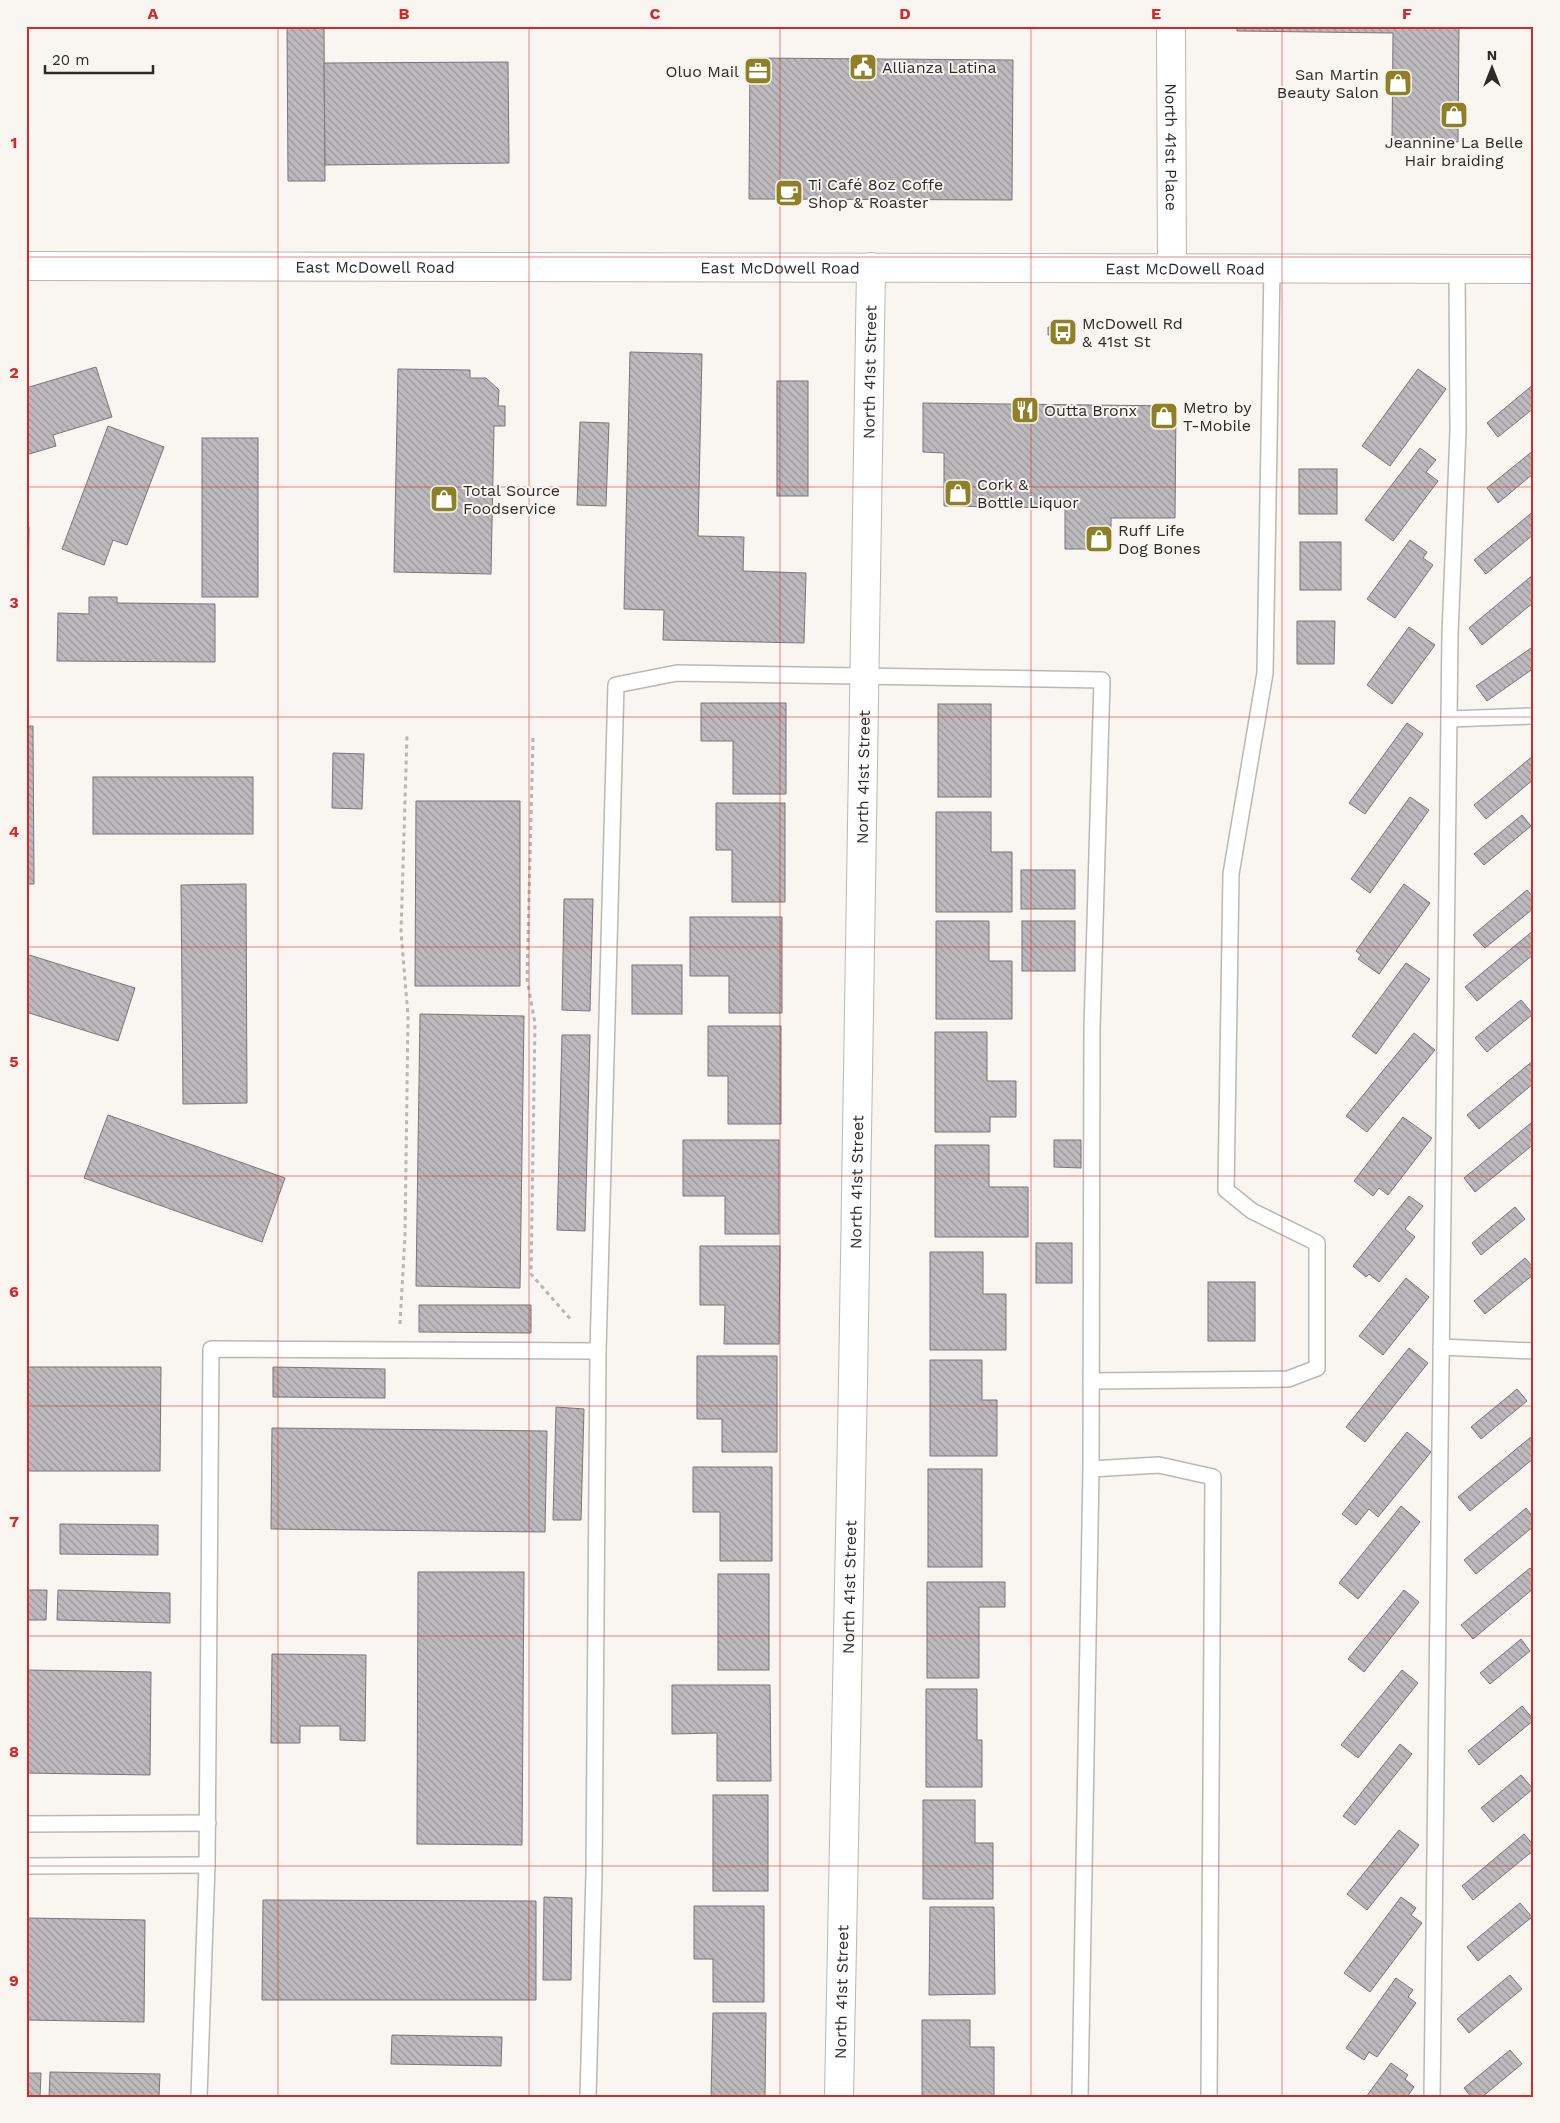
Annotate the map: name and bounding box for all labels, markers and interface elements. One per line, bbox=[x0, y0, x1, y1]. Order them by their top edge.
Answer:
text: A bbox=[148, 4, 159, 23]
text: B bbox=[399, 4, 410, 23]
text: C bbox=[650, 4, 661, 23]
text: D bbox=[899, 4, 911, 23]
text: E bbox=[1151, 4, 1161, 23]
text: F bbox=[1402, 4, 1412, 23]
scale bar bbox=[45, 42, 152, 74]
north arrow bbox=[1468, 42, 1518, 92]
text: N bbox=[1487, 47, 1497, 63]
text: 20 m bbox=[52, 51, 90, 69]
public building icon: Allianza Latina bbox=[848, 52, 878, 82]
office icon: Oluo Mail bbox=[743, 56, 773, 86]
place label: Allianza Latina bbox=[882, 58, 996, 77]
place label: Oluo Mail bbox=[665, 62, 739, 81]
place label: San Martin Beauty Salon bbox=[1277, 65, 1379, 102]
shop icon: San Martin Beauty Salon bbox=[1383, 68, 1413, 98]
street label: North 41st Place bbox=[1161, 83, 1181, 211]
shop icon: Jeannine La Belle Hair braiding bbox=[1439, 100, 1469, 130]
text: 1 bbox=[11, 133, 17, 152]
place label: Jeannine La Belle Hair braiding bbox=[1385, 133, 1523, 170]
place label: Ti Café 8oz Coffe Shop & Roaster bbox=[808, 175, 943, 212]
cafe icon: Ti Café 8oz Coffe Shop & Roaster bbox=[774, 178, 804, 208]
street label: East McDowell Road bbox=[295, 258, 455, 277]
street label: East McDowell Road bbox=[700, 258, 860, 278]
street label: East McDowell Road bbox=[1105, 259, 1265, 278]
street label: North 41st Street bbox=[859, 305, 880, 439]
place label: McDowell Rd & 41st St bbox=[1082, 314, 1183, 351]
bus stop icon: McDowell Rd & 41st St bbox=[1048, 317, 1078, 347]
text: 2 bbox=[9, 363, 19, 382]
restaurant icon: Outta Bronx bbox=[1010, 395, 1040, 425]
place label: Metro by T-Mobile bbox=[1183, 398, 1252, 435]
place label: Outta Bronx bbox=[1044, 401, 1137, 420]
shop icon: Metro by T-Mobile bbox=[1149, 401, 1179, 431]
place label: Cork & Bottle Liquor bbox=[977, 475, 1079, 512]
shop icon: Cork & Bottle Liquor bbox=[943, 478, 973, 508]
place label: Total Source Foodservice bbox=[463, 481, 560, 518]
shop icon: Total Source Foodservice bbox=[429, 484, 459, 514]
place label: Ruff Life Dog Bones bbox=[1118, 521, 1201, 558]
shop icon: Ruff Life Dog Bones bbox=[1084, 524, 1114, 554]
text: 3 bbox=[9, 593, 19, 612]
street label: North 41st Street bbox=[853, 710, 874, 844]
text: 4 bbox=[9, 822, 19, 841]
text: 5 bbox=[9, 1052, 19, 1071]
street label: North 41st Street bbox=[846, 1115, 867, 1249]
text: 6 bbox=[9, 1282, 19, 1301]
text: 7 bbox=[9, 1512, 19, 1531]
street label: North 41st Street bbox=[839, 1520, 860, 1654]
text: 8 bbox=[9, 1742, 19, 1761]
street label: North 41st Street bbox=[831, 1925, 852, 2059]
text: 9 bbox=[9, 1971, 19, 1990]

